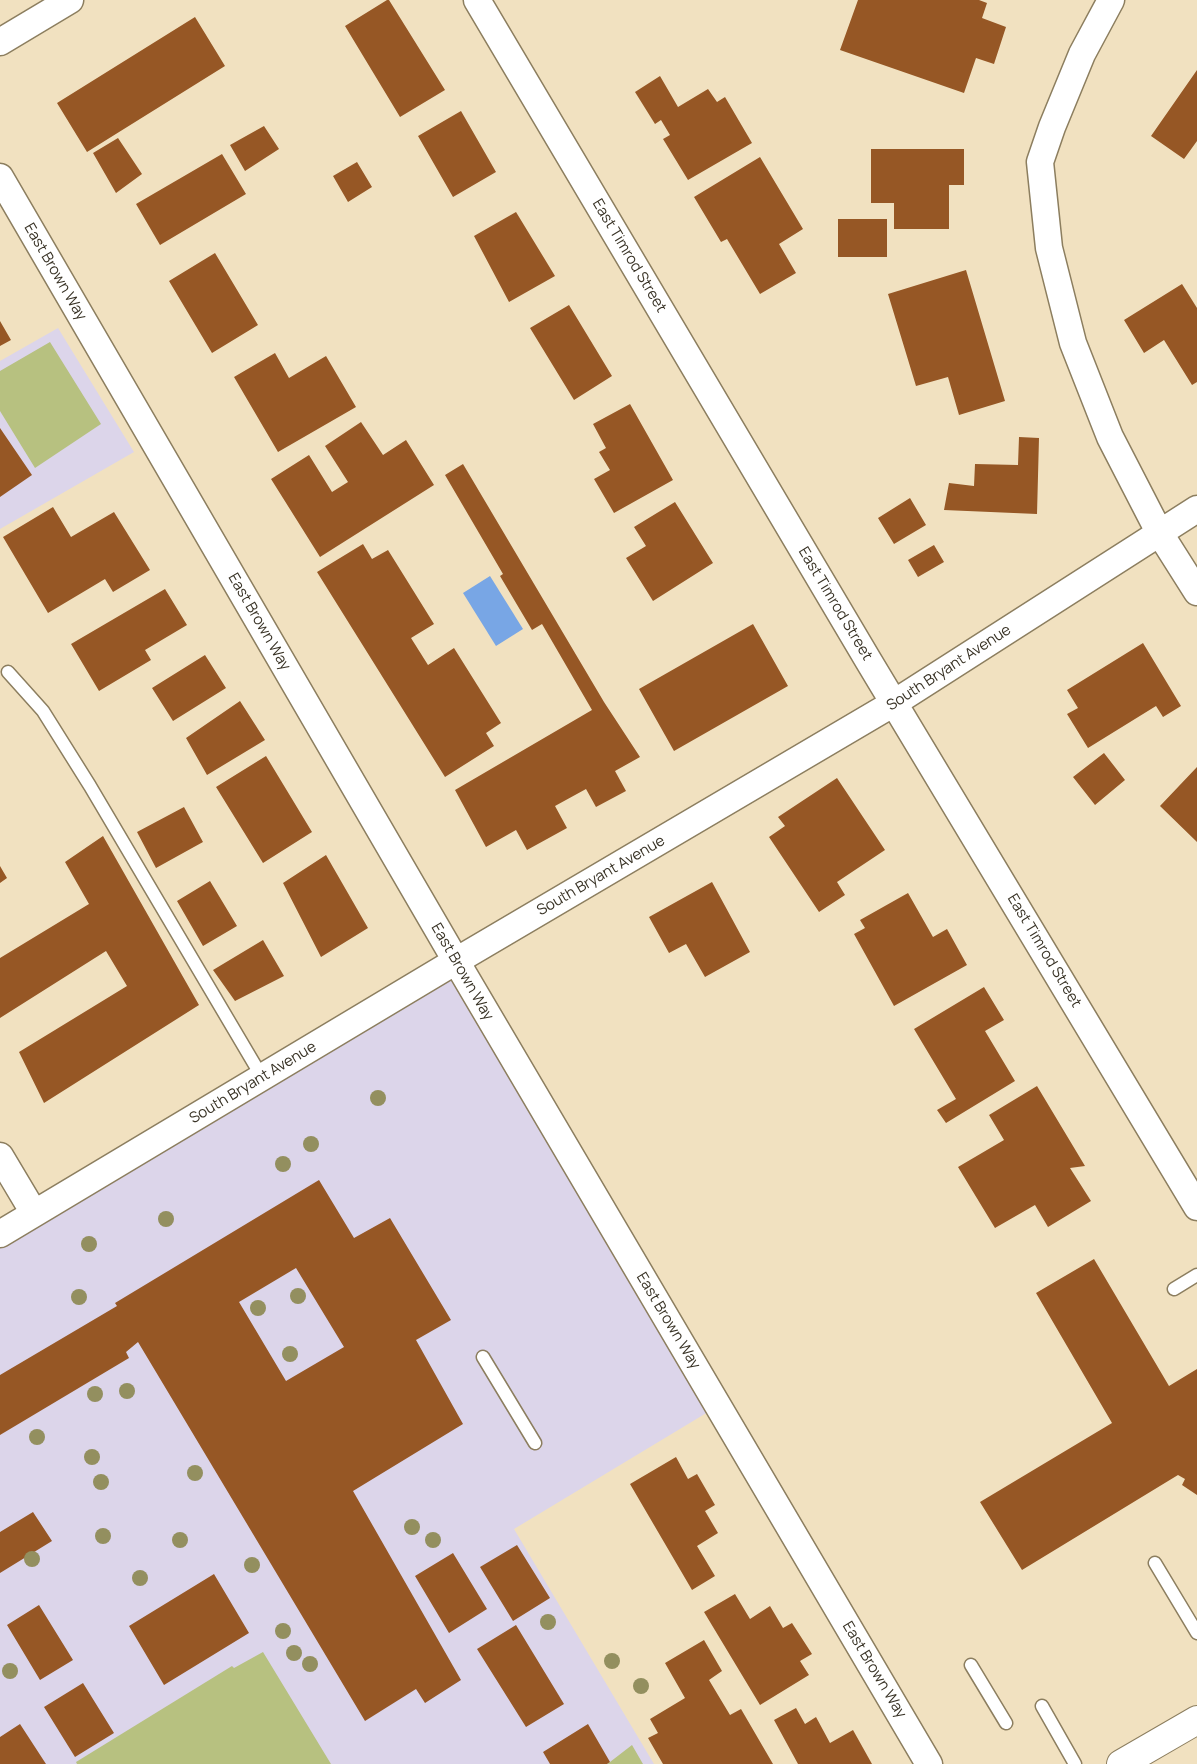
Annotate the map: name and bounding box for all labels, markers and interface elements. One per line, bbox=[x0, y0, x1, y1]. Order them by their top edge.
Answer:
street label: East Timrod Street bbox=[588, 196, 670, 316]
street label: East Brown Way bbox=[20, 220, 90, 324]
street label: East Timrod Street bbox=[794, 544, 876, 664]
street label: East Brown Way bbox=[224, 570, 294, 674]
street label: South Bryant Avenue bbox=[883, 621, 1015, 715]
street label: South Bryant Avenue bbox=[534, 832, 668, 920]
street label: East Timrod Street bbox=[1003, 891, 1085, 1011]
street label: East Brown Way bbox=[427, 920, 497, 1024]
street label: South Bryant Avenue bbox=[186, 1038, 320, 1128]
street label: East Brown Way bbox=[632, 1269, 704, 1373]
street label: East Brown Way bbox=[838, 1618, 910, 1722]

